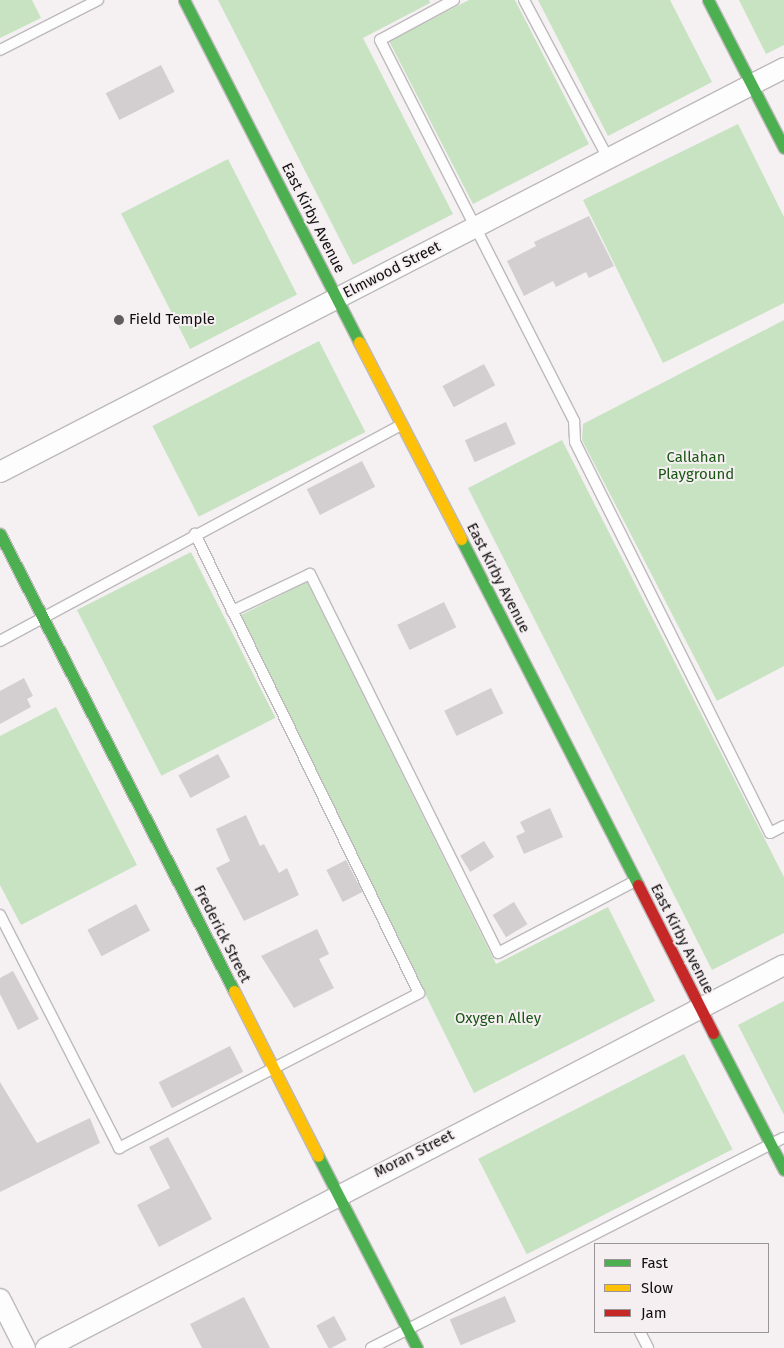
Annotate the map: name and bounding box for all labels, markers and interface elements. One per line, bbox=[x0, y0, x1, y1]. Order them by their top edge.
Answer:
street label: East Kirby Avenue bbox=[277, 160, 349, 276]
street label: Elmwood Street bbox=[340, 238, 444, 302]
place label: Field Temple bbox=[129, 311, 215, 329]
marker: Field Temple bbox=[113, 314, 125, 326]
park label: Callahan Playground bbox=[658, 448, 734, 483]
street label: East Kirby Avenue bbox=[462, 520, 534, 636]
street label: East Kirby Avenue bbox=[646, 881, 718, 997]
street label: Frederick Street bbox=[190, 882, 254, 986]
park label: Oxygen Alley bbox=[455, 1010, 541, 1028]
street label: Moran Street bbox=[371, 1126, 457, 1182]
legend bbox=[594, 1243, 769, 1333]
text: Fast bbox=[641, 1254, 668, 1272]
text: Slow bbox=[641, 1279, 673, 1297]
text: Jam bbox=[641, 1304, 667, 1322]

